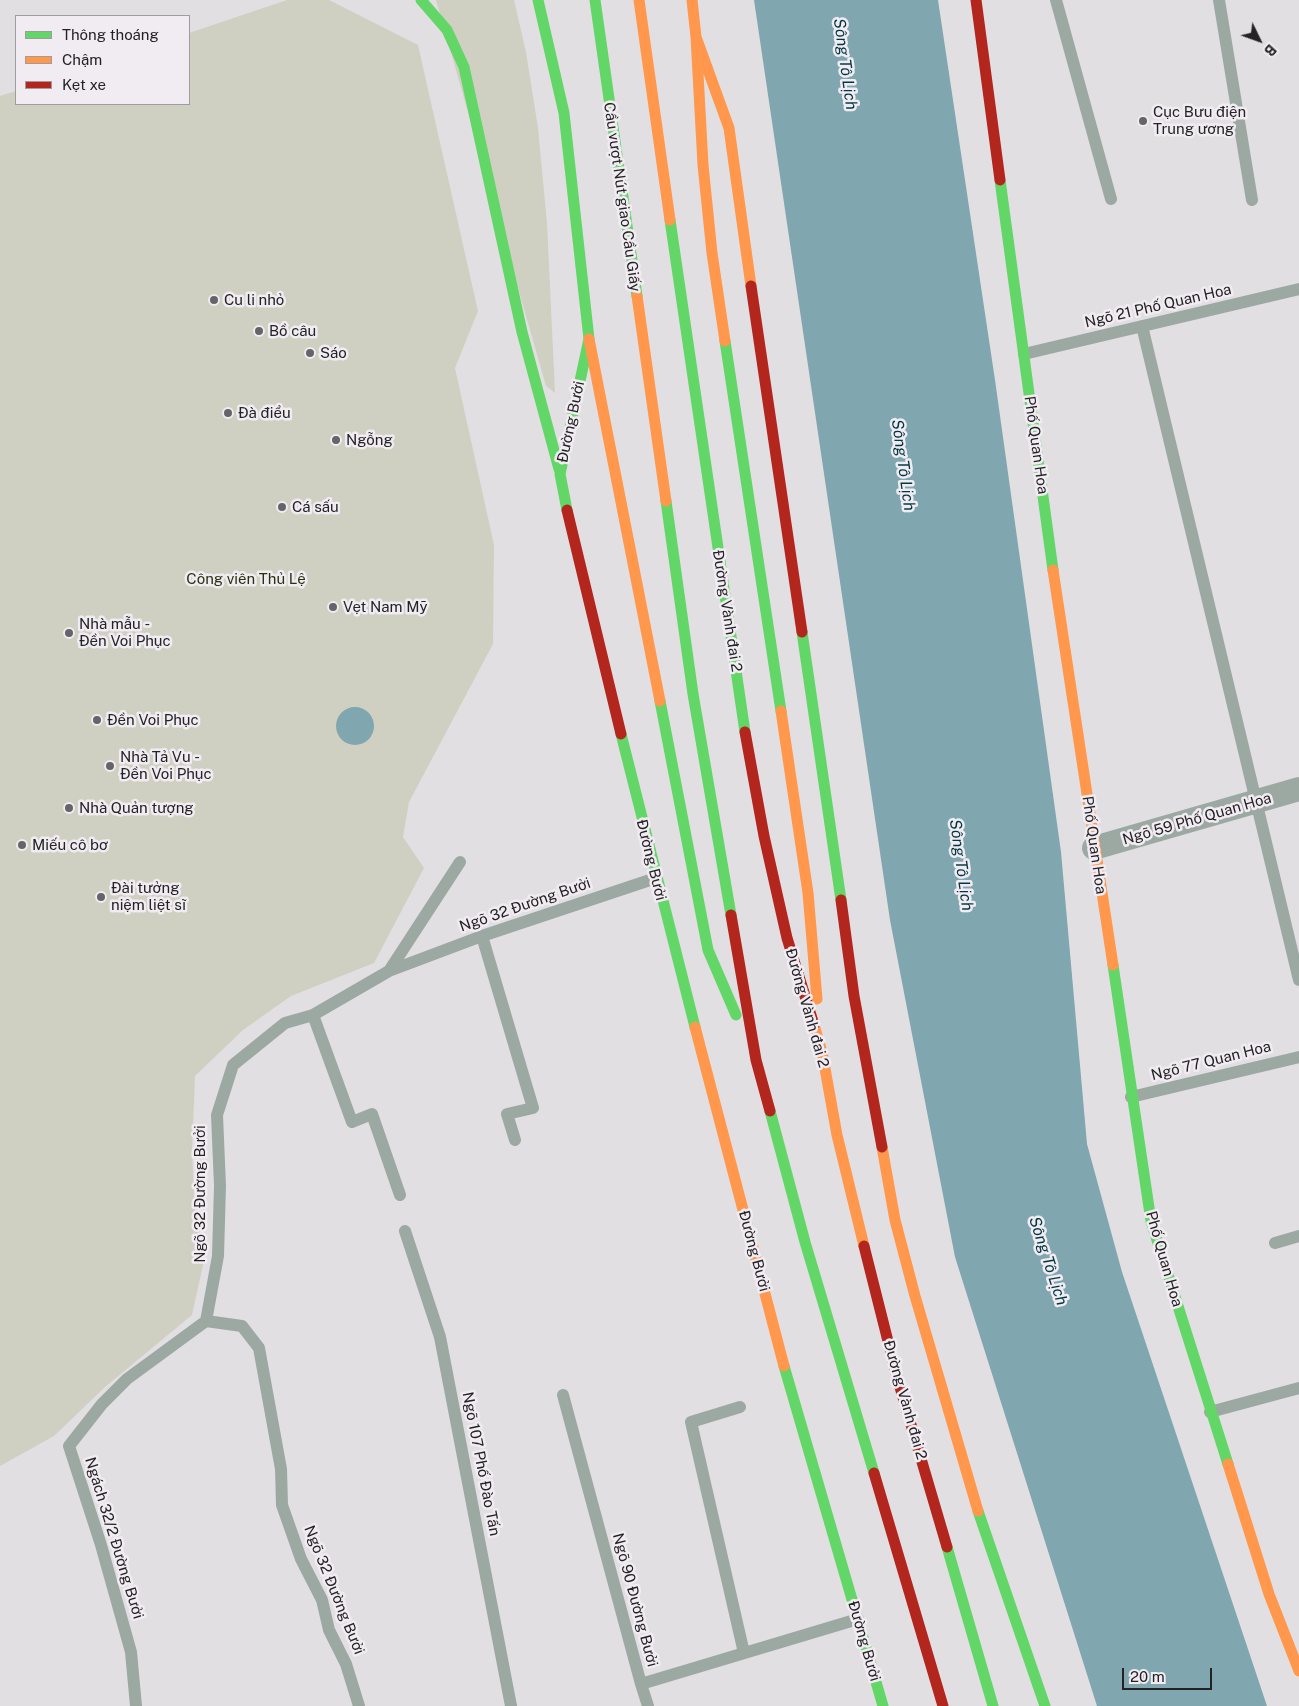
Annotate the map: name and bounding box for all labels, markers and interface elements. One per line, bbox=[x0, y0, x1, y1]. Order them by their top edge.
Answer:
legend bbox=[15, 15, 190, 105]
north arrow bbox=[1234, 15, 1284, 65]
water label: Sông Tô Lịch bbox=[829, 17, 861, 111]
text: Thông thoáng bbox=[62, 26, 159, 43]
text: B bbox=[1261, 41, 1279, 59]
text: Chậm bbox=[62, 51, 102, 68]
text: Kẹt xe bbox=[62, 76, 106, 93]
street label: Cầu vượt Nút giao Cầu Giấy bbox=[600, 101, 644, 293]
place label: Cục Bưu điện Trung ương bbox=[1153, 103, 1246, 138]
marker: Cục Bưu điện Trung ương bbox=[1137, 115, 1149, 127]
street label: Ngõ 21 Phố Quan Hoa bbox=[1083, 280, 1233, 332]
place label: Cu li nhỏ bbox=[224, 291, 284, 309]
marker: Cu li nhỏ bbox=[208, 294, 220, 306]
place label: Bồ câu bbox=[269, 322, 316, 340]
marker: Bồ câu bbox=[253, 325, 265, 337]
place label: Sáo bbox=[320, 344, 347, 362]
marker: Sáo bbox=[304, 347, 316, 359]
street label: Đường Bưởi bbox=[554, 380, 588, 464]
street label: Phố Quan Hoa bbox=[1020, 395, 1052, 495]
place label: Đà điểu bbox=[238, 404, 291, 422]
marker: Đà điểu bbox=[222, 407, 234, 419]
water label: Sông Tô Lịch bbox=[887, 418, 919, 512]
place label: Ngỗng bbox=[346, 431, 393, 449]
marker: Ngỗng bbox=[330, 434, 342, 446]
place label: Cá sấu bbox=[292, 498, 339, 516]
marker: Cá sấu bbox=[276, 501, 288, 513]
street label: Đường Vành đai 2 bbox=[708, 549, 746, 673]
park label: Công viên Thủ Lệ bbox=[186, 570, 306, 588]
place label: Vẹt Nam Mỹ bbox=[343, 598, 428, 616]
marker: Vẹt Nam Mỹ bbox=[327, 601, 339, 613]
place label: Nhà mẫu - Đền Voi Phục bbox=[79, 615, 171, 650]
marker: Nhà mẫu - Đền Voi Phục bbox=[63, 627, 75, 639]
place label: Đền Voi Phục bbox=[107, 711, 199, 729]
marker: Đền Voi Phục bbox=[91, 714, 103, 726]
place label: Nhà Tả Vu - Đền Voi Phục bbox=[120, 748, 212, 783]
marker: Nhà Tả Vu - Đền Voi Phục bbox=[104, 760, 116, 772]
street label: Ngõ 59 Phố Quan Hoa bbox=[1121, 789, 1273, 849]
street label: Phố Quan Hoa bbox=[1078, 795, 1110, 895]
place label: Nhà Quản tượng bbox=[79, 799, 194, 817]
marker: Nhà Quản tượng bbox=[63, 802, 75, 814]
street label: Đường Bưởi bbox=[632, 818, 670, 902]
water label: Sông Tô Lịch bbox=[945, 818, 977, 912]
place label: Miếu cô bơ bbox=[32, 836, 108, 854]
marker: Miếu cô bơ bbox=[16, 839, 28, 851]
street label: Ngõ 32 Đường Bưởi bbox=[457, 874, 593, 936]
place label: Đài tưởng niệm liệt sĩ bbox=[111, 879, 186, 914]
marker: Đài tưởng niệm liệt sĩ bbox=[95, 891, 107, 903]
street label: Đường Vành đai 2 bbox=[781, 946, 833, 1070]
street label: Ngõ 77 Quan Hoa bbox=[1149, 1037, 1273, 1085]
street label: Ngõ 32 Đường Bưởi bbox=[191, 1125, 209, 1263]
street label: Đường Bưởi bbox=[735, 1209, 773, 1293]
street label: Phố Quan Hoa bbox=[1142, 1209, 1186, 1309]
water label: Sông Tô Lịch bbox=[1025, 1214, 1071, 1308]
street label: Đường Vành đai 2 bbox=[879, 1338, 931, 1462]
street label: Ngõ 107 Phố Đào Tấn bbox=[458, 1390, 504, 1538]
street label: Ngách 32/2 Đường Bưởi bbox=[81, 1455, 147, 1621]
street label: Ngõ 32 Đường Bưởi bbox=[300, 1523, 368, 1657]
street label: Ngõ 90 Đường Bưởi bbox=[609, 1531, 661, 1669]
street label: Đường Bưởi bbox=[844, 1599, 884, 1683]
scale bar bbox=[1124, 1658, 1214, 1690]
text: 20 m bbox=[1130, 1668, 1165, 1685]

